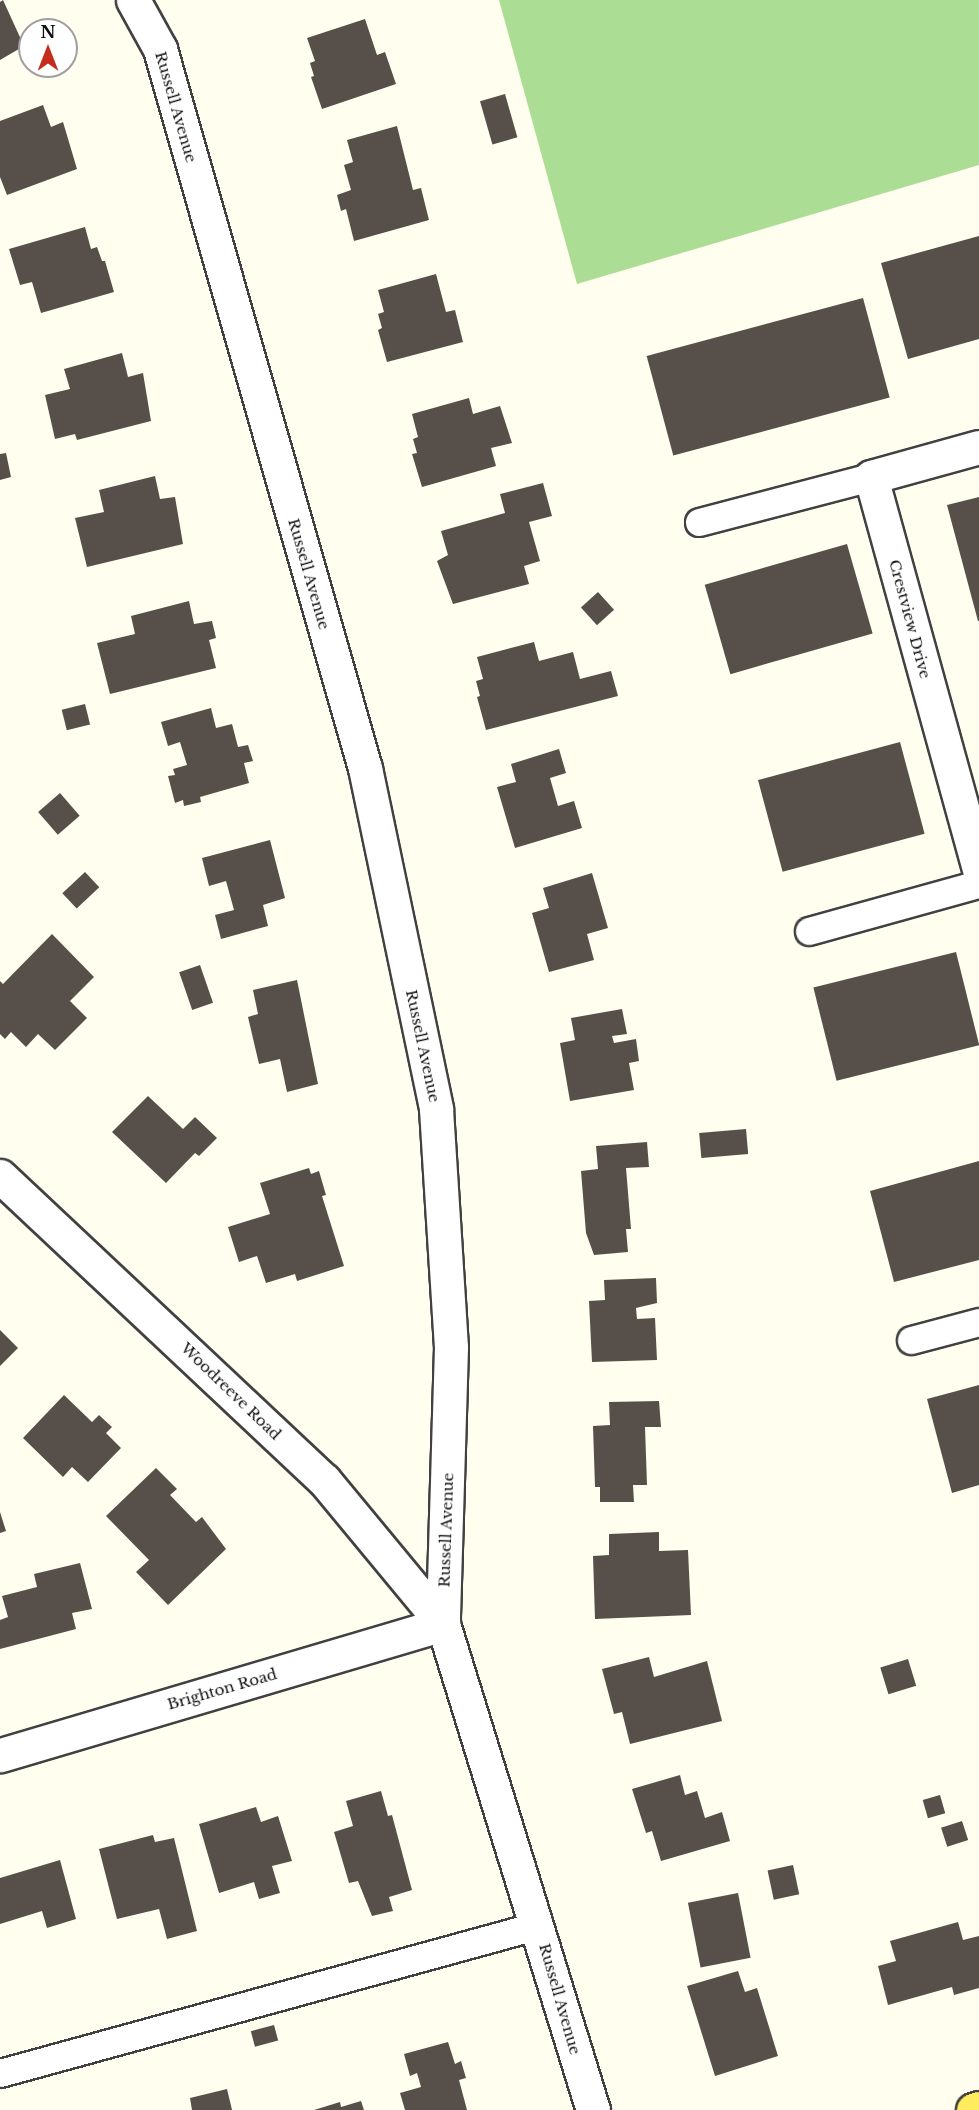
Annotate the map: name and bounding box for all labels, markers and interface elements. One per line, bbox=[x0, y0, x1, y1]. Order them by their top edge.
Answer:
north arrow bbox=[18, 18, 78, 78]
text: N bbox=[40, 22, 56, 42]
street label: Russell Avenue bbox=[151, 49, 201, 165]
street label: Russell Avenue bbox=[284, 516, 334, 632]
street label: Crestview Drive bbox=[885, 557, 935, 681]
street label: Russell Avenue bbox=[402, 988, 444, 1104]
street label: Woodreeve Road bbox=[177, 1339, 285, 1443]
street label: Russell Avenue bbox=[435, 1472, 457, 1588]
street label: Brighton Road bbox=[165, 1665, 279, 1713]
street label: Russell Avenue bbox=[535, 1941, 585, 2057]

